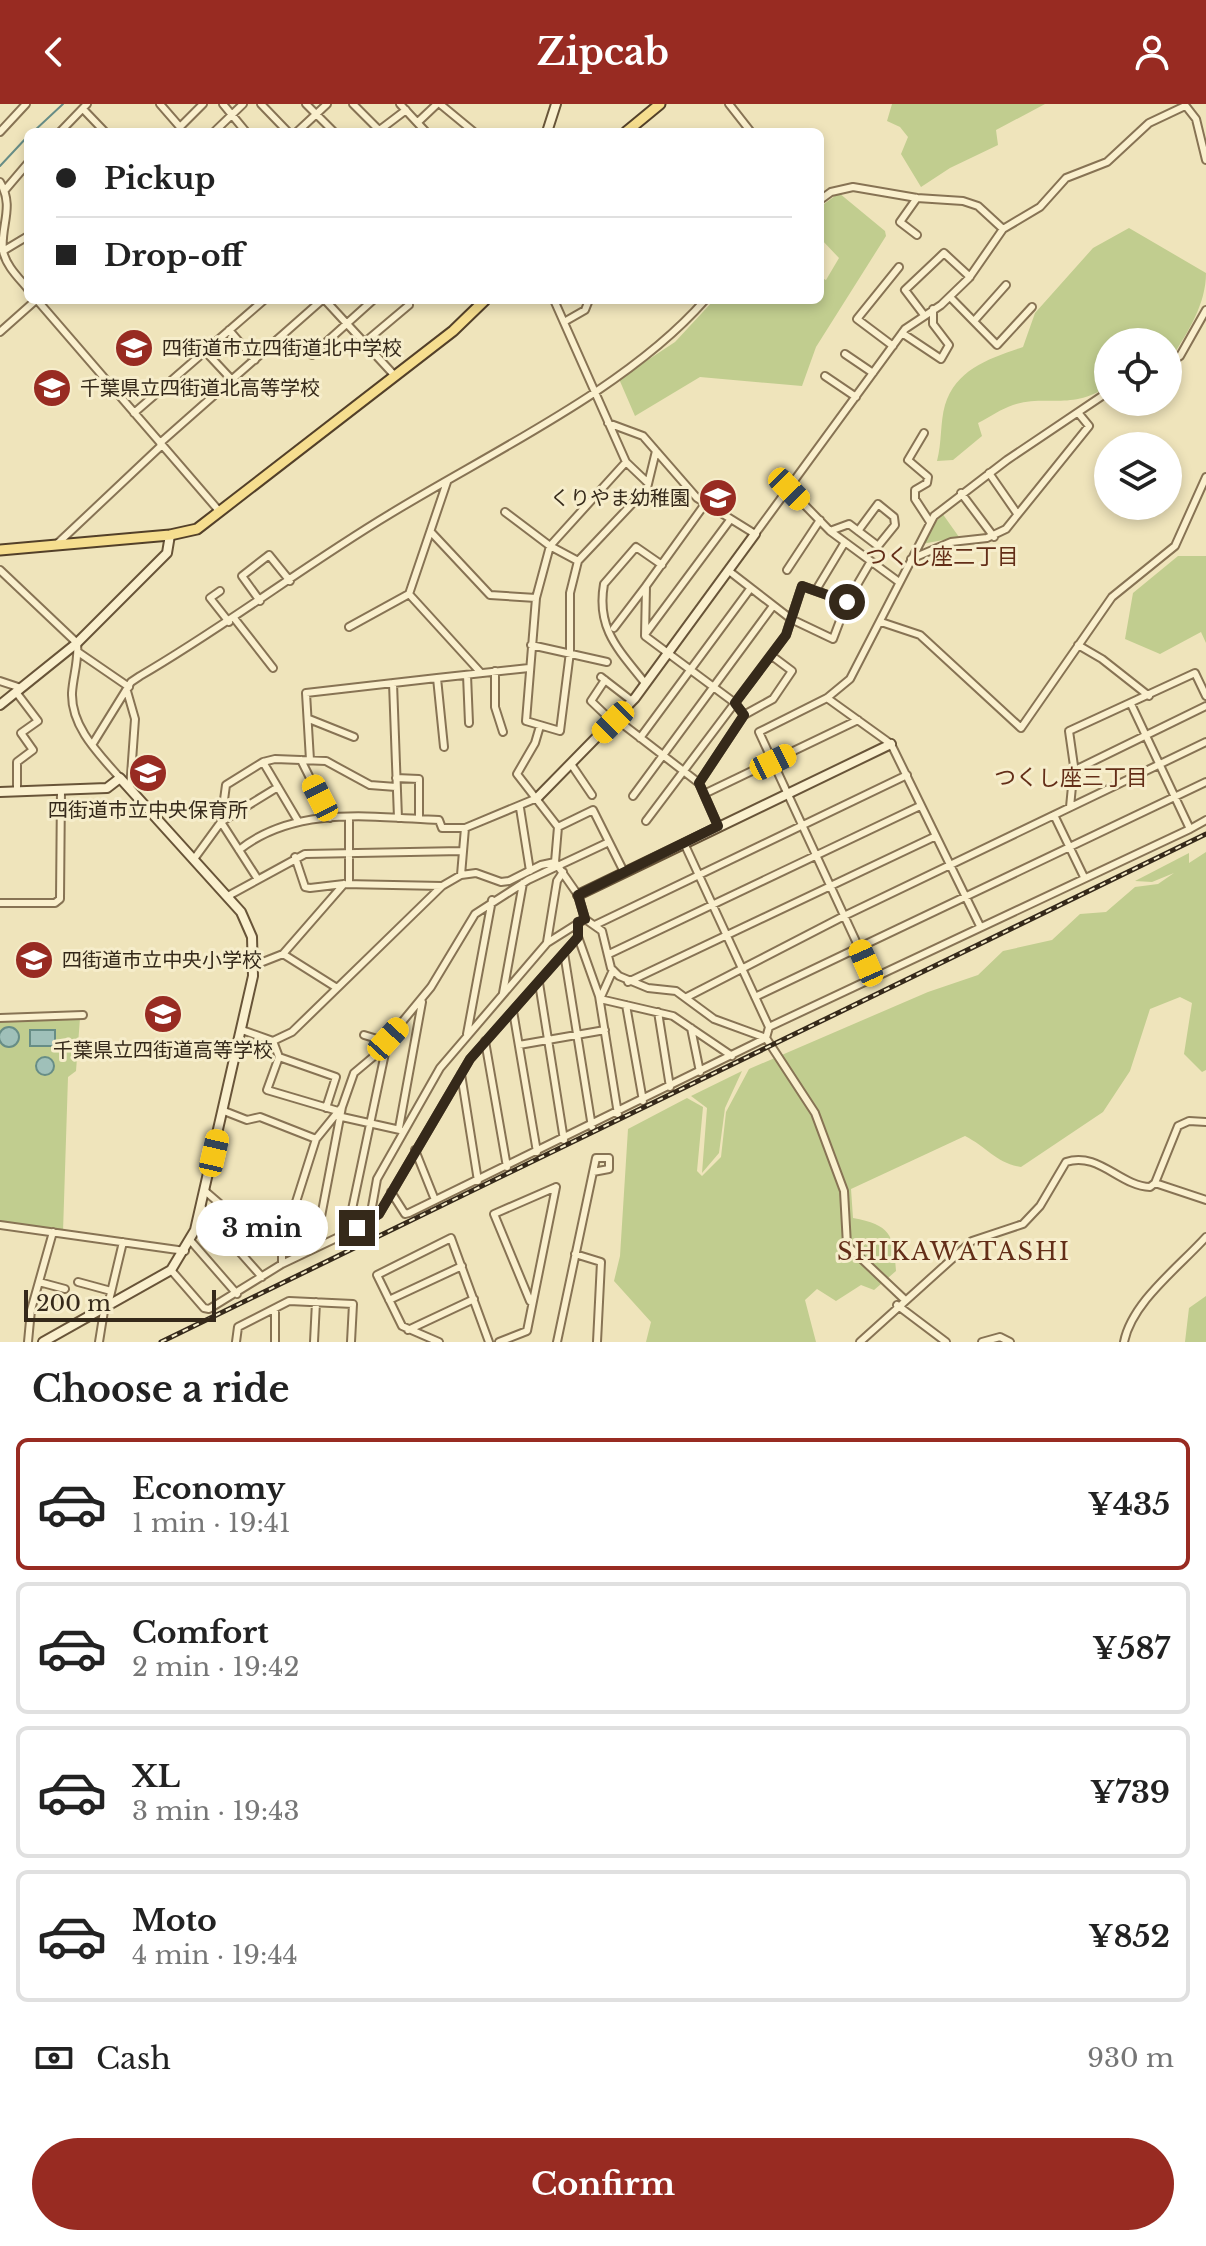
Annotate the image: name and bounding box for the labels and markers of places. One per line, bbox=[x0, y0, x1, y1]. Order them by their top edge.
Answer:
school or university icon: 四街道市立四街道北中学校 bbox=[113, 327, 155, 369]
place label: 四街道市立四街道北中学校 bbox=[162, 336, 402, 360]
school or university icon: 千葉県立四街道北高等学校 bbox=[31, 367, 73, 409]
place label: 千葉県立四街道北高等学校 bbox=[80, 376, 320, 400]
school or university icon: くりやま幼稚園 bbox=[697, 477, 739, 519]
place label: くりやま幼稚園 bbox=[550, 486, 690, 510]
school or university icon: 四街道市立中央保育所 bbox=[127, 752, 169, 794]
place label: 四街道市立中央保育所 bbox=[48, 798, 248, 822]
school or university icon: 四街道市立中央小学校 bbox=[13, 939, 55, 981]
place label: 四街道市立中央小学校 bbox=[62, 948, 262, 972]
school or university icon: 千葉県立四街道高等学校 bbox=[142, 993, 184, 1035]
place label: 千葉県立四街道高等学校 bbox=[53, 1038, 273, 1062]

